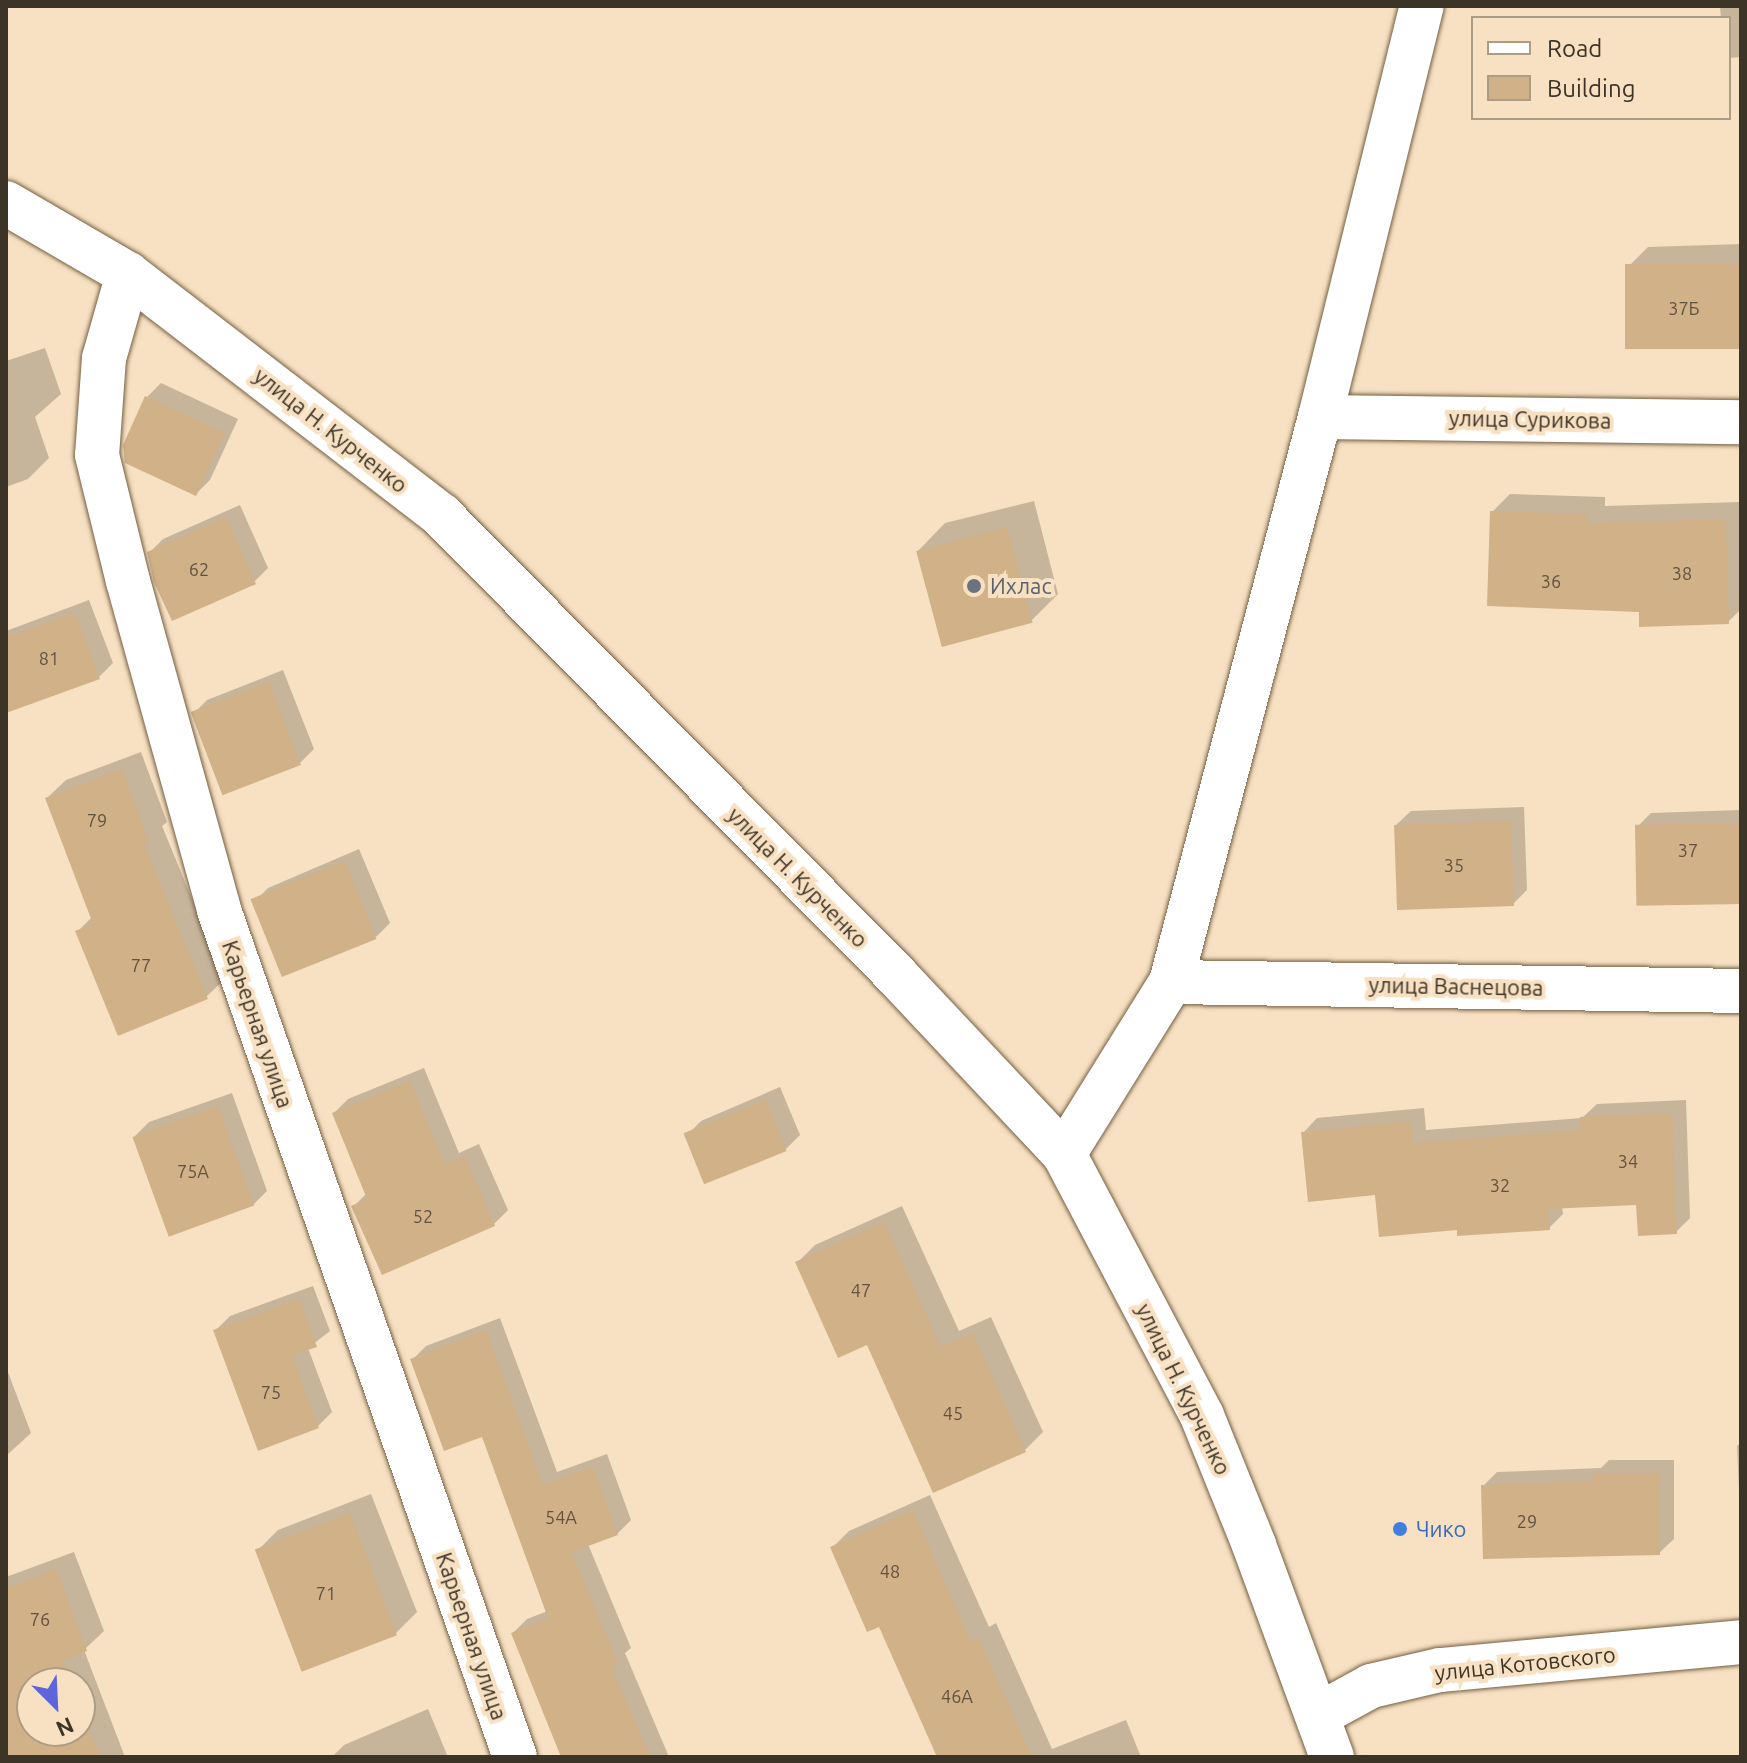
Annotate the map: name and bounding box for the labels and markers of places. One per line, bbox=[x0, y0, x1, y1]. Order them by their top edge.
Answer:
place label: Ихлас bbox=[990, 573, 1052, 599]
marker: Ихлас bbox=[965, 577, 983, 595]
place label: Чико bbox=[1416, 1516, 1466, 1542]
marker: Чико bbox=[1391, 1520, 1409, 1538]

